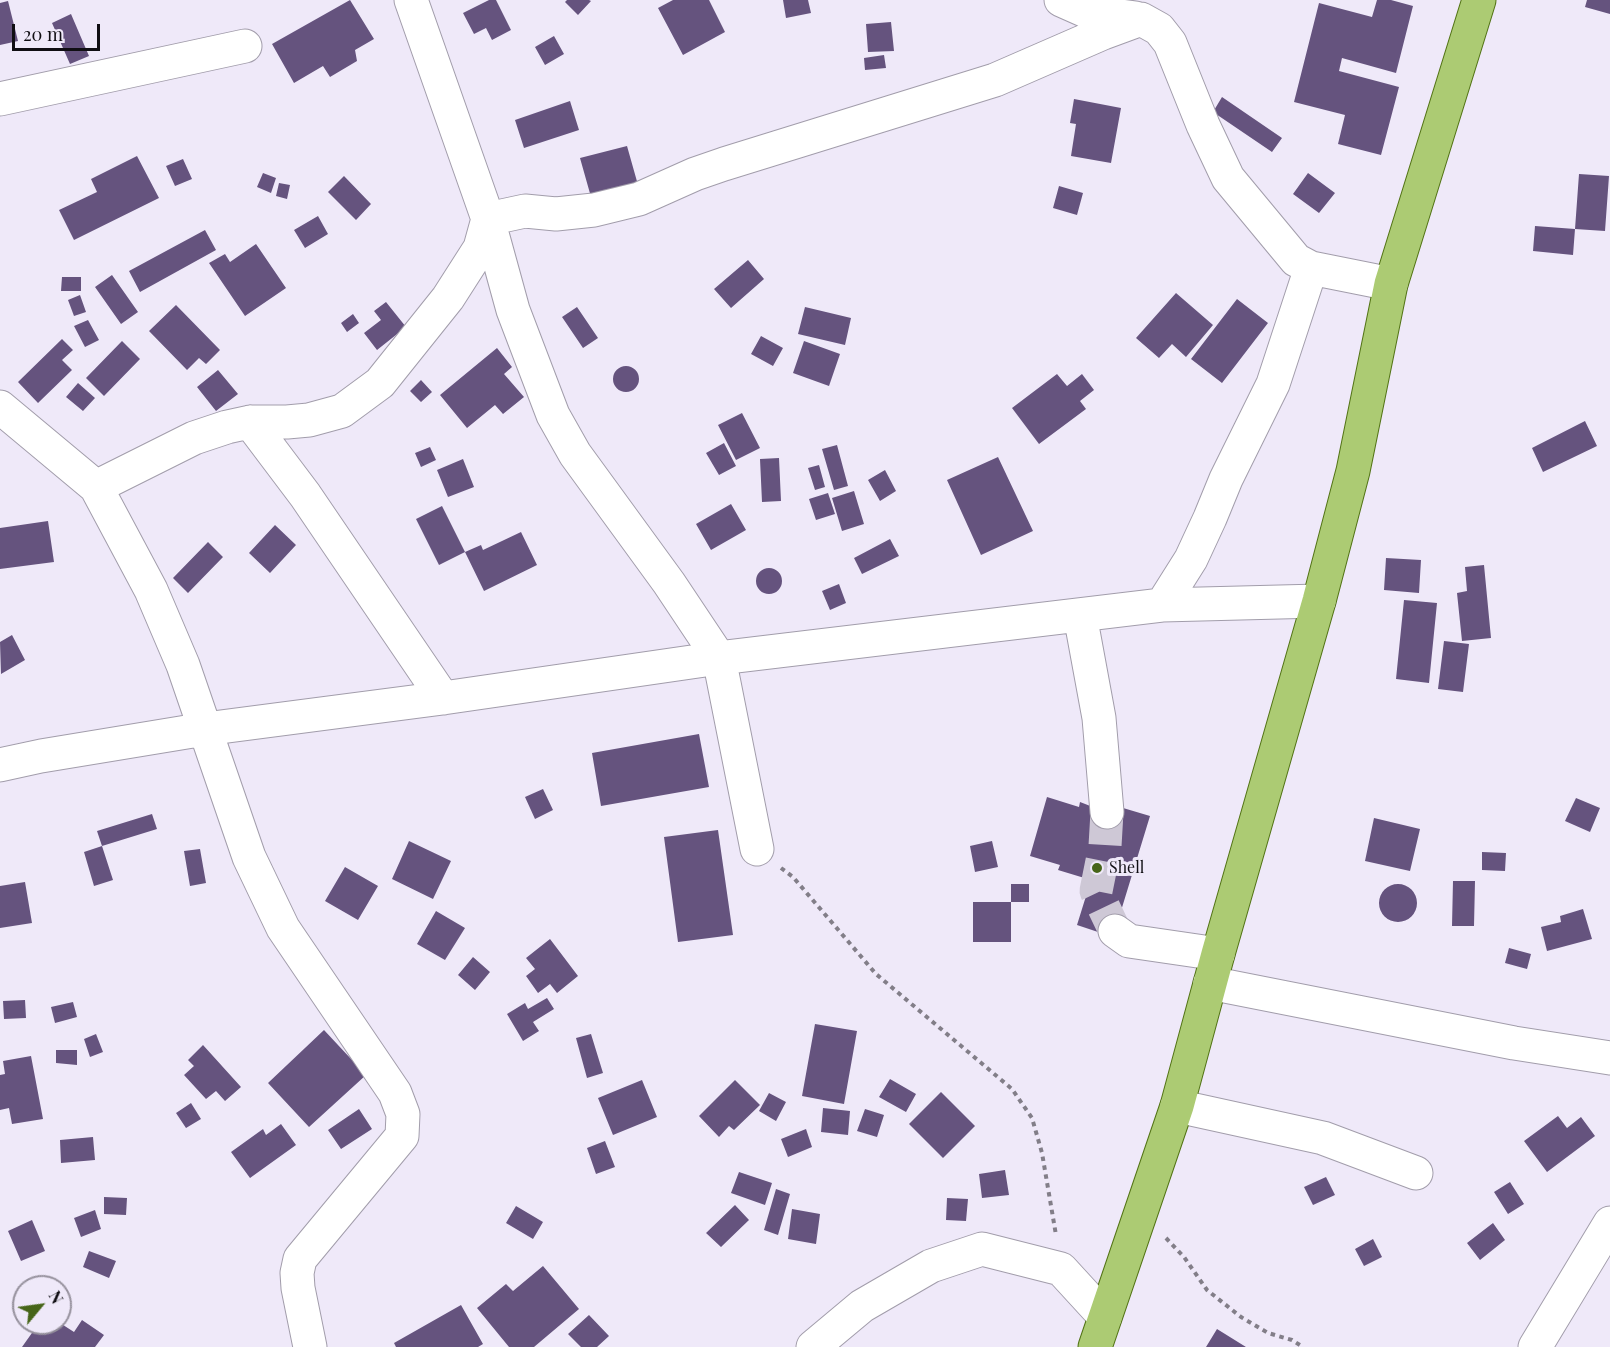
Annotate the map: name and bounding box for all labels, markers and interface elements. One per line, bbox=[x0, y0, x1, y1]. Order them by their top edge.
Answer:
scale bar bbox=[15, 12, 104, 50]
text: 20 m bbox=[23, 22, 63, 46]
place label: Shell bbox=[1109, 858, 1144, 878]
marker: Shell bbox=[1090, 861, 1104, 875]
north arrow bbox=[12, 1275, 72, 1335]
text: N bbox=[44, 1287, 68, 1307]

